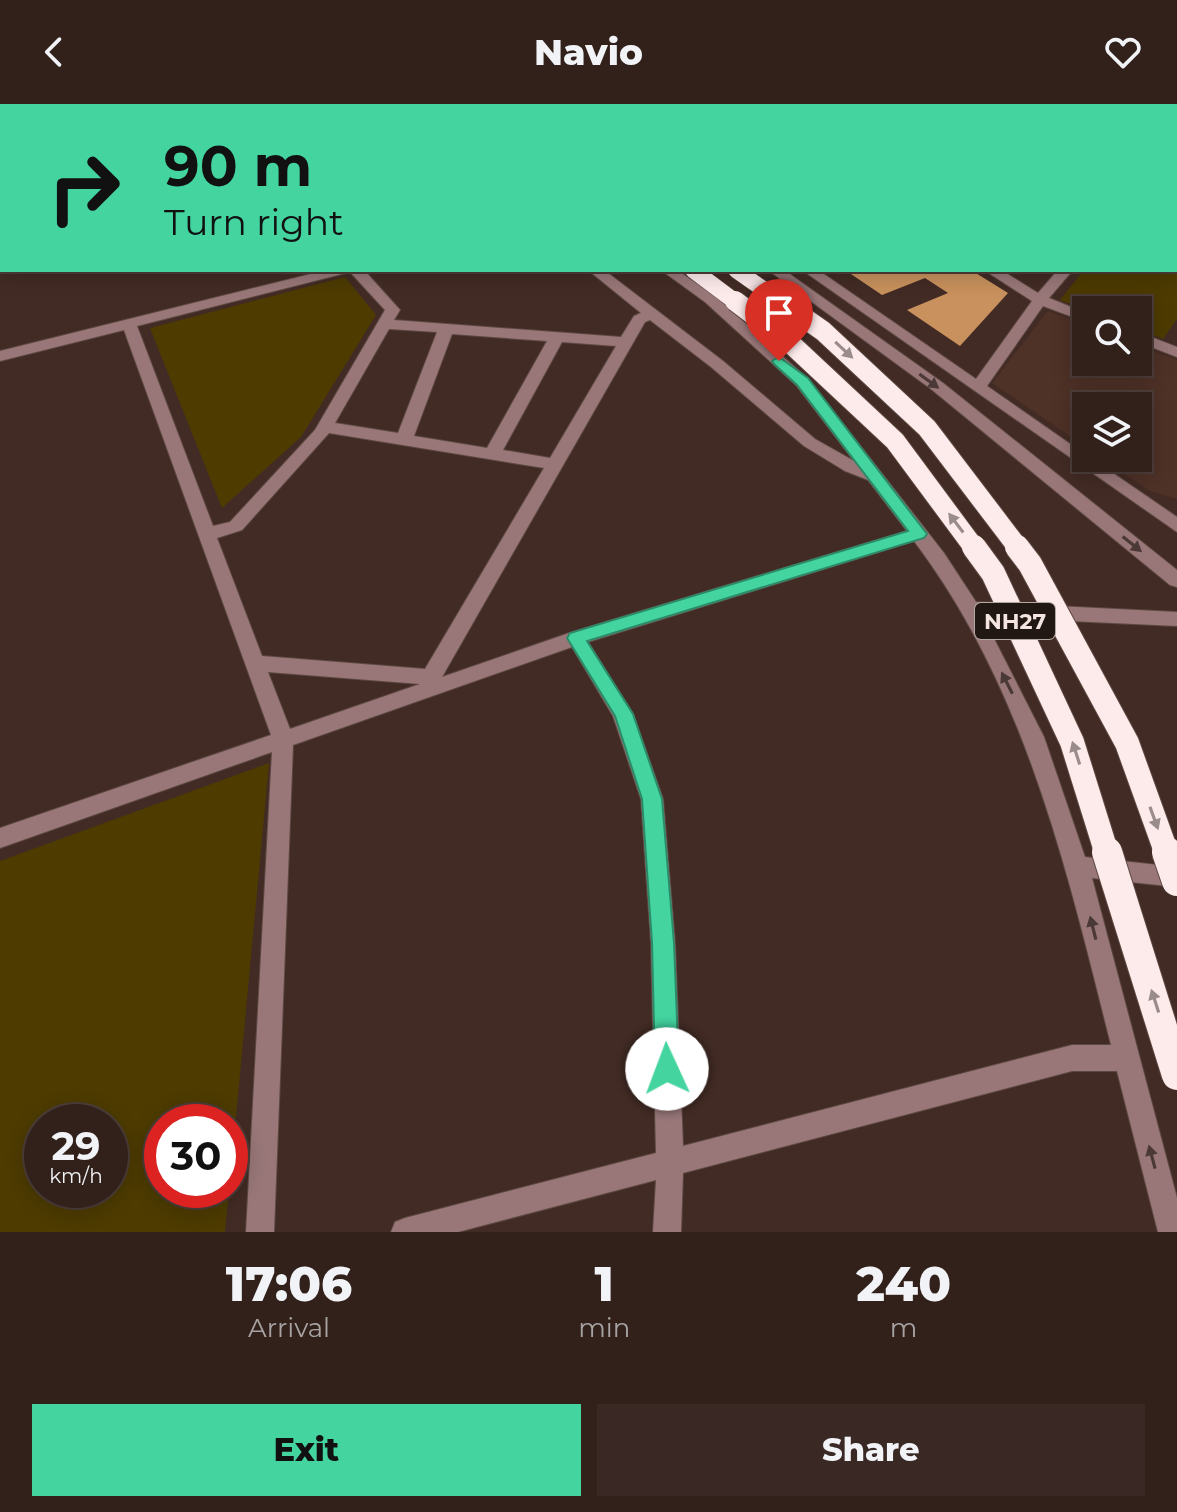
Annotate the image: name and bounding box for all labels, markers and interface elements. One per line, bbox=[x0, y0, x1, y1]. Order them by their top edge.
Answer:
icon: back bbox=[32, 30, 76, 74]
text: Navio bbox=[534, 30, 643, 74]
icon: heart bbox=[1101, 30, 1145, 74]
text: 90 m bbox=[164, 132, 312, 200]
icon: right bbox=[32, 136, 136, 240]
text: Turn right bbox=[164, 200, 344, 244]
pin bbox=[745, 279, 813, 361]
icon: arrive bbox=[757, 291, 801, 335]
map controls bbox=[1072, 296, 1152, 472]
button: search bbox=[1072, 296, 1152, 376]
one-way arrow bbox=[834, 341, 853, 359]
one-way arrow bbox=[919, 372, 939, 388]
button: layers bbox=[1072, 392, 1152, 472]
one-way arrow bbox=[949, 513, 964, 534]
one-way arrow bbox=[1121, 535, 1142, 552]
road number: NH27 bbox=[975, 603, 1055, 639]
one-way arrow bbox=[1001, 672, 1014, 695]
one-way arrow bbox=[1069, 741, 1081, 765]
one-way arrow bbox=[1148, 806, 1161, 830]
one-way arrow bbox=[1086, 915, 1098, 940]
one-way arrow bbox=[1148, 988, 1160, 1012]
position arrow bbox=[625, 1027, 709, 1111]
speed limit sign: 30 bbox=[144, 1104, 248, 1208]
text: 29 bbox=[51, 1121, 101, 1170]
one-way arrow bbox=[1146, 1144, 1158, 1169]
text: km/h bbox=[49, 1164, 103, 1188]
text: 17:06 bbox=[226, 1255, 352, 1313]
text: 1 bbox=[594, 1255, 614, 1313]
text: 240 bbox=[856, 1255, 951, 1313]
text: Arrival bbox=[248, 1312, 330, 1344]
text: min bbox=[578, 1312, 630, 1344]
text: m bbox=[890, 1312, 917, 1344]
button: Exit bbox=[32, 1404, 581, 1496]
button: Share bbox=[597, 1404, 1145, 1496]

